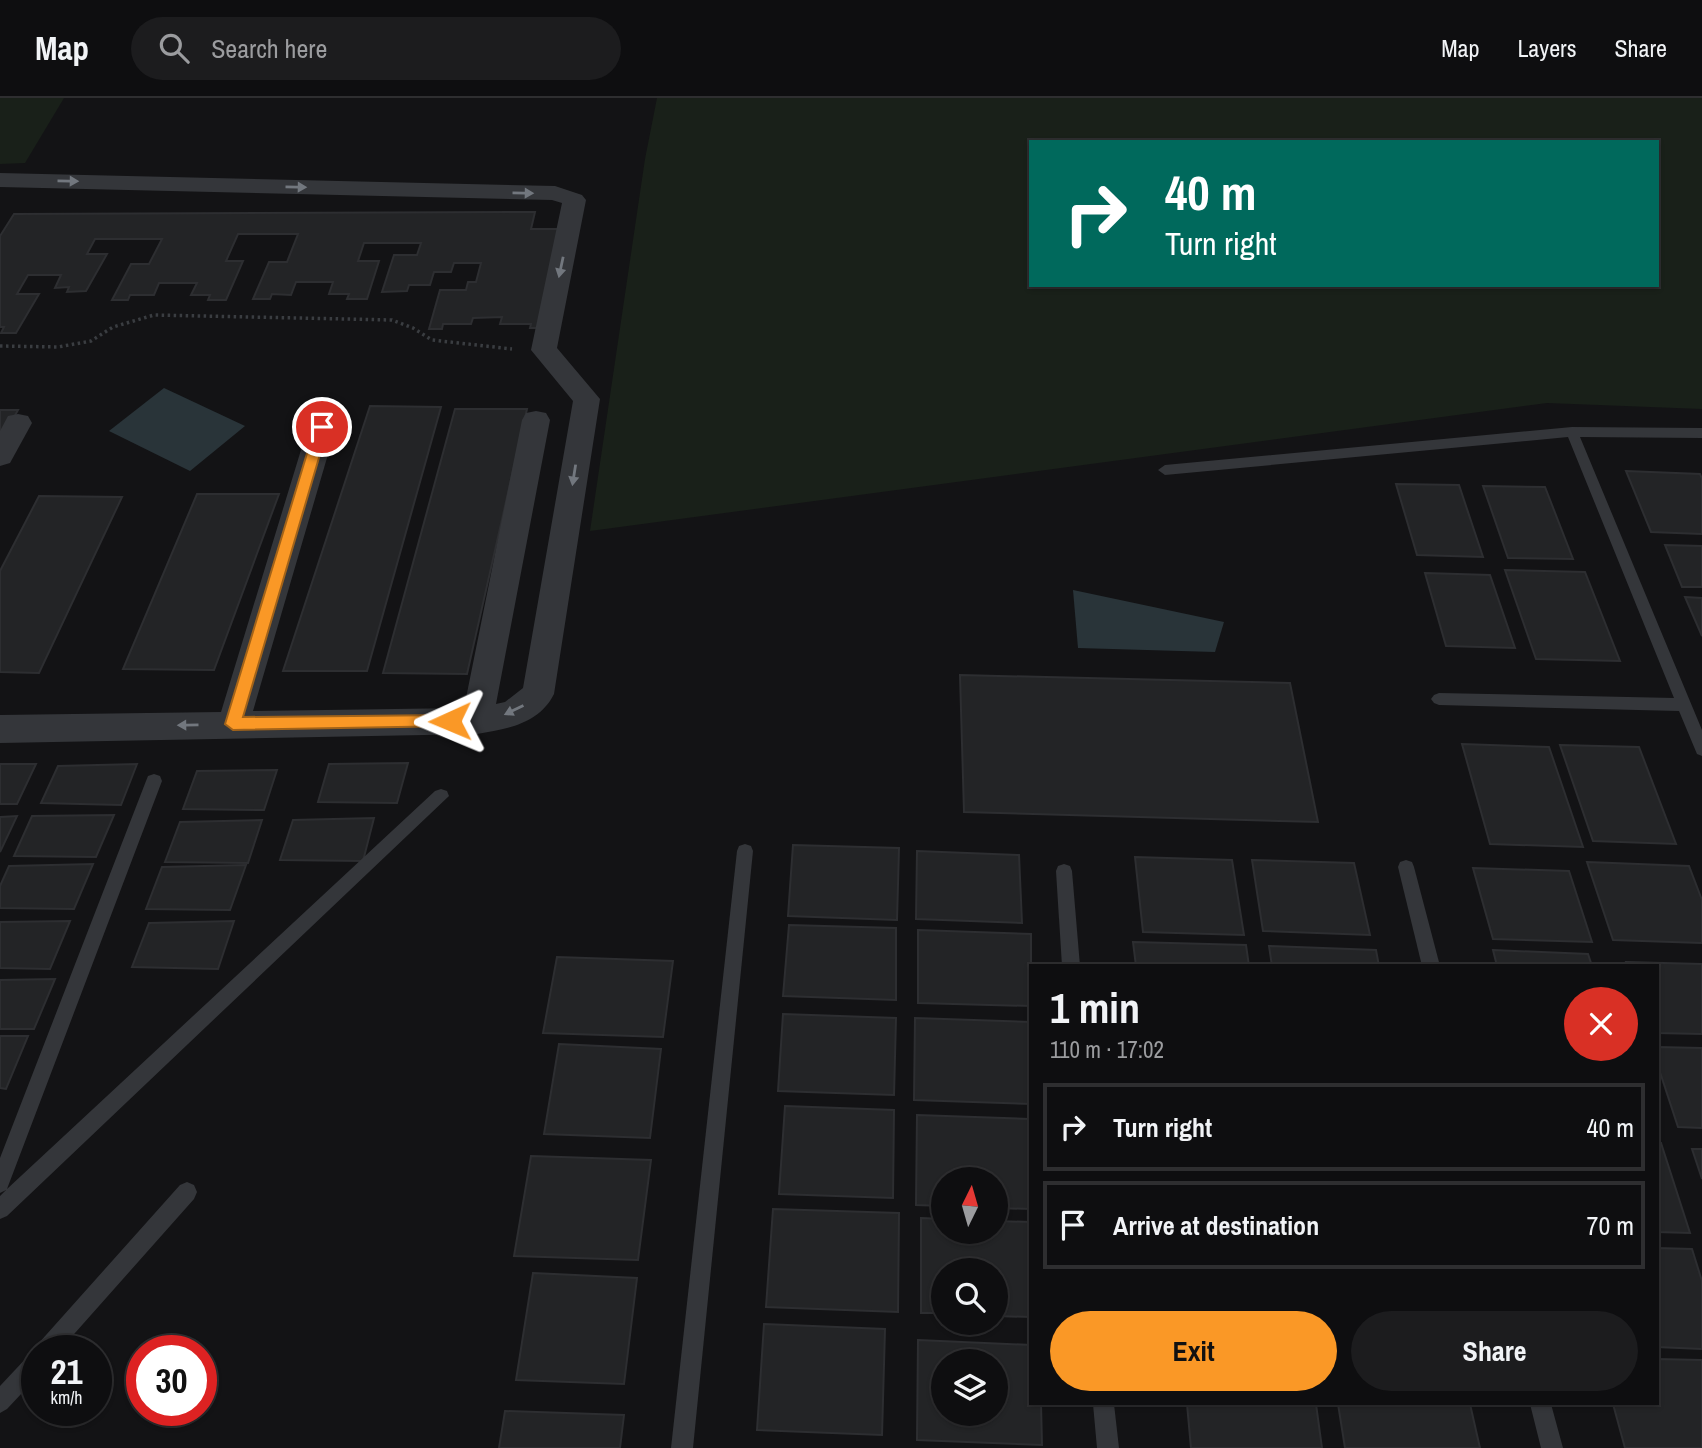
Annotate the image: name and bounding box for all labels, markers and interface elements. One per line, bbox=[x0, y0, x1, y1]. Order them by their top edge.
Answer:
search box bbox=[131, 17, 621, 80]
text: Map bbox=[35, 26, 89, 70]
icon: search bbox=[155, 29, 193, 67]
text: Search here bbox=[211, 31, 327, 66]
text: Map bbox=[1441, 32, 1479, 64]
text: Layers bbox=[1517, 32, 1576, 64]
text: Share bbox=[1614, 32, 1667, 64]
text: 40 m bbox=[1165, 159, 1257, 225]
icon: right bbox=[1050, 168, 1141, 259]
one-way arrow bbox=[57, 176, 79, 187]
one-way arrow bbox=[285, 181, 307, 193]
one-way arrow bbox=[512, 187, 534, 198]
text: Turn right bbox=[1165, 222, 1277, 265]
one-way arrow bbox=[556, 256, 567, 278]
pin bbox=[292, 397, 352, 457]
icon: arrive bbox=[303, 408, 341, 446]
one-way arrow bbox=[568, 464, 579, 486]
position arrow bbox=[413, 684, 487, 758]
one-way arrow bbox=[504, 705, 524, 716]
one-way arrow bbox=[177, 719, 199, 731]
text: 1 min bbox=[1050, 980, 1140, 1036]
button: close bbox=[1564, 987, 1638, 1061]
text: 110 m · 17:02 bbox=[1050, 1034, 1164, 1065]
icon: right bbox=[1054, 1108, 1092, 1146]
text: Turn right bbox=[1113, 1110, 1212, 1145]
text: 40 m bbox=[1587, 1110, 1634, 1145]
north arrow bbox=[931, 1167, 1008, 1244]
map controls bbox=[931, 1167, 1008, 1426]
icon: arrive bbox=[1054, 1206, 1092, 1244]
text: Arrive at destination bbox=[1113, 1208, 1319, 1243]
text: 70 m bbox=[1587, 1208, 1634, 1243]
button: search bbox=[931, 1258, 1008, 1335]
button: Exit bbox=[1050, 1311, 1337, 1391]
button: Share bbox=[1351, 1311, 1638, 1391]
speed limit sign: 30 bbox=[126, 1335, 217, 1426]
text: 21 bbox=[51, 1348, 82, 1395]
button: layers bbox=[931, 1349, 1008, 1426]
text: km/h bbox=[51, 1385, 83, 1410]

